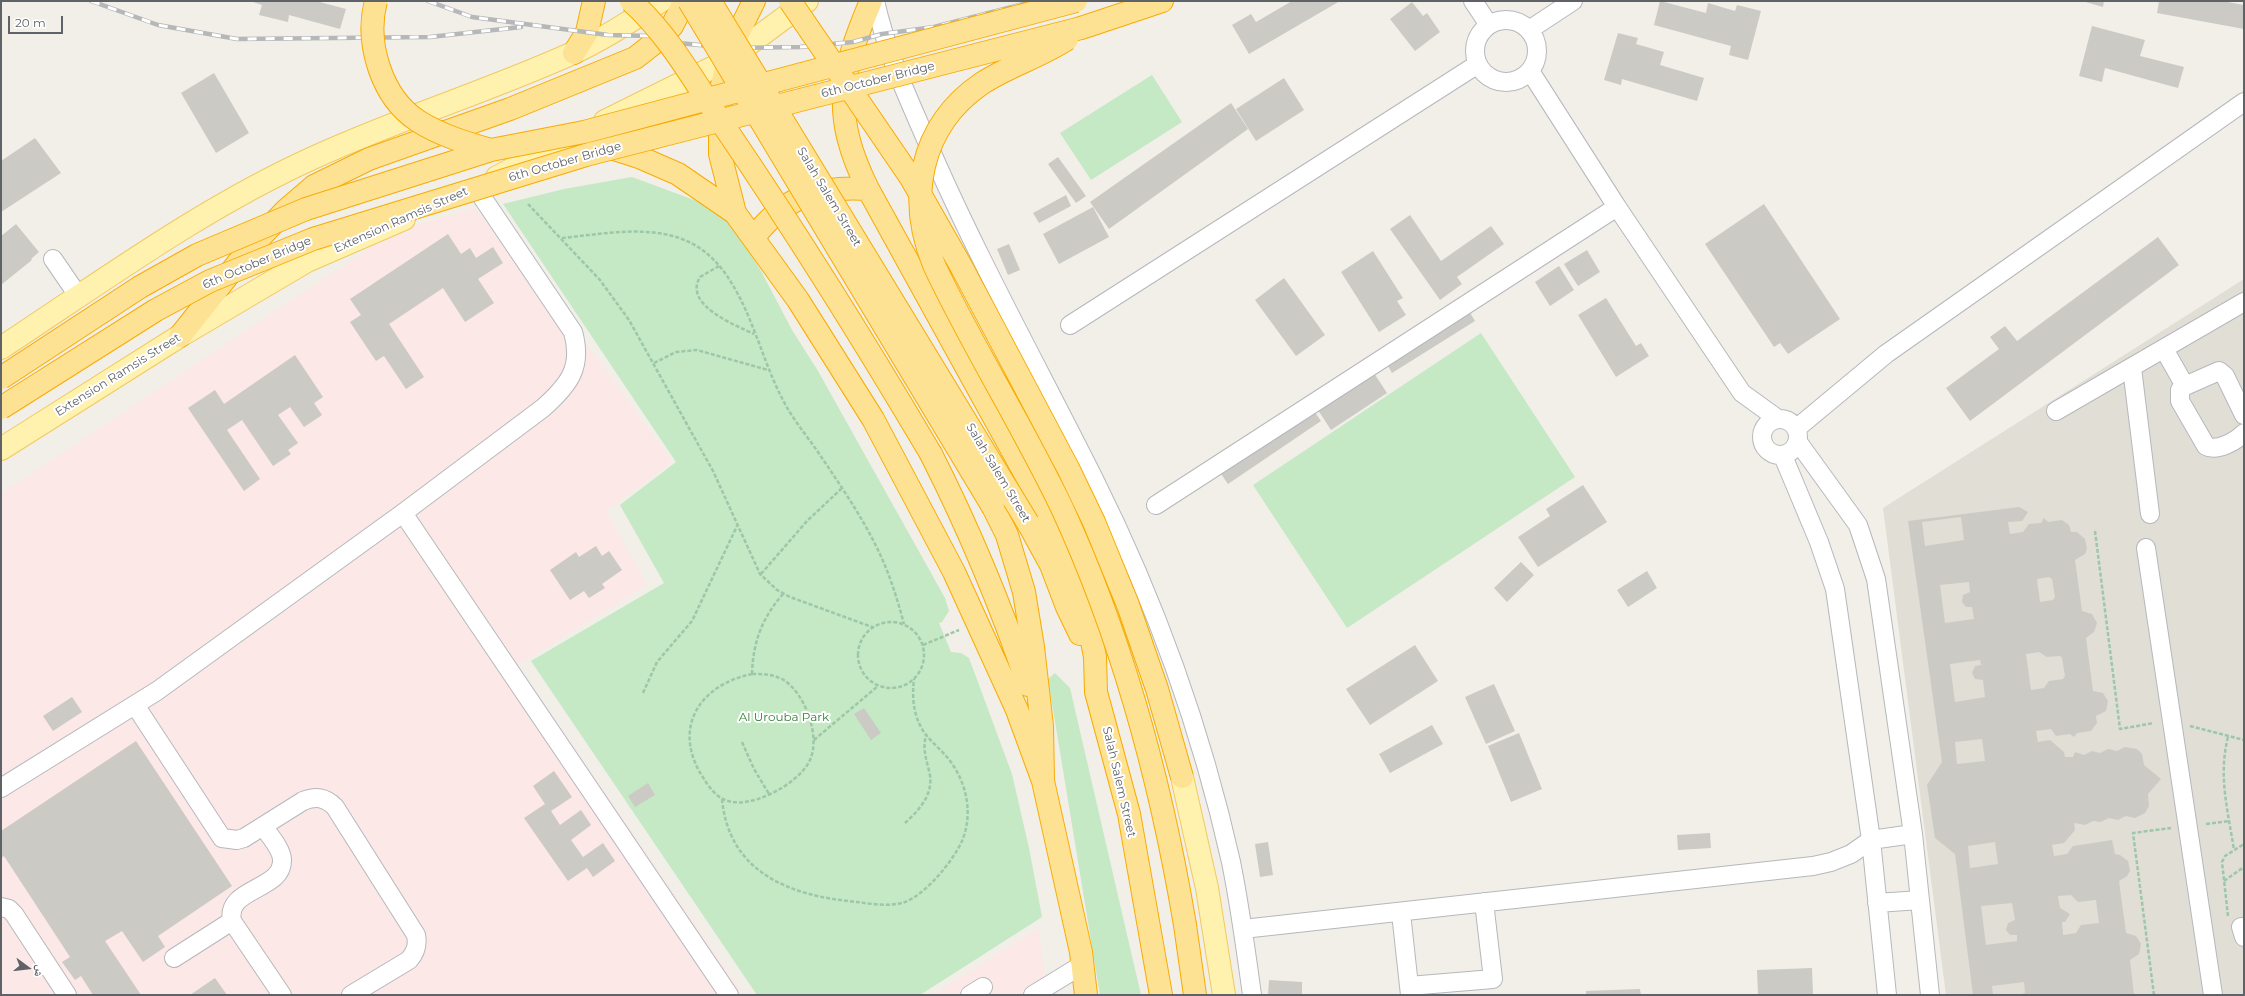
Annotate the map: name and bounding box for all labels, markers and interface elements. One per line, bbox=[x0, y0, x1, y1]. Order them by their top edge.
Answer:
scale bar bbox=[10, 8, 65, 34]
text: 20 m bbox=[15, 15, 46, 30]
street label: 6th October Bridge bbox=[820, 59, 936, 101]
street label: 6th October Bridge bbox=[507, 139, 623, 185]
street label: Salah Salem Street bbox=[794, 145, 864, 249]
street label: Extension Ramsis Street bbox=[332, 184, 470, 256]
street label: 6th October Bridge bbox=[201, 234, 313, 292]
street label: Extension Ramsis Street bbox=[53, 330, 183, 420]
street label: Salah Salem Street bbox=[963, 421, 1033, 525]
park label: Al Urouba Park bbox=[739, 710, 829, 724]
street label: Salah Salem Street bbox=[1099, 725, 1139, 839]
north arrow bbox=[8, 948, 48, 988]
text: ش bbox=[31, 964, 48, 979]

